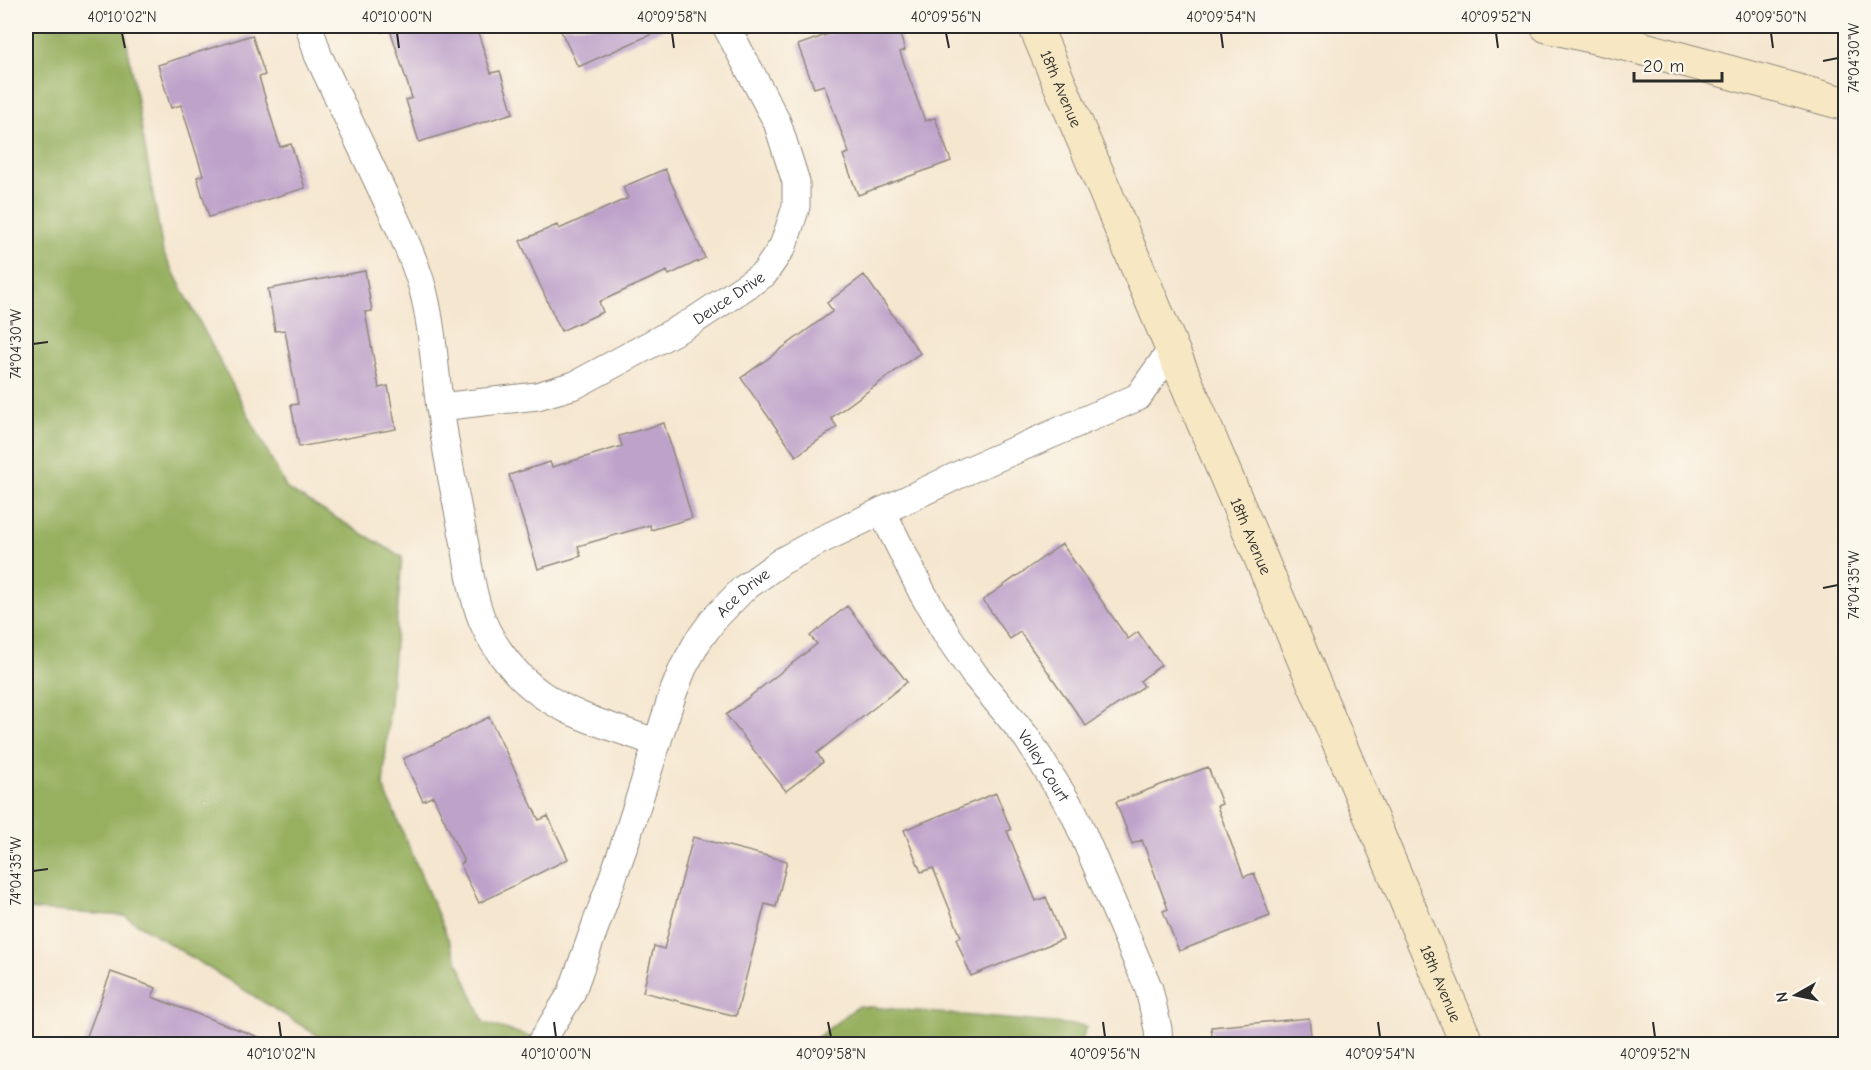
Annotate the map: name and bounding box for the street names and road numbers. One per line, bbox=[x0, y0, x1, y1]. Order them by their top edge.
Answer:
street label: 18th Avenue bbox=[1036, 48, 1085, 130]
street label: Deuce Drive bbox=[690, 268, 768, 329]
street label: 18th Avenue bbox=[1226, 495, 1275, 578]
street label: Ace Drive bbox=[713, 565, 773, 621]
street label: Volley Court bbox=[1014, 727, 1073, 805]
street label: 18th Avenue bbox=[1416, 943, 1465, 1025]

